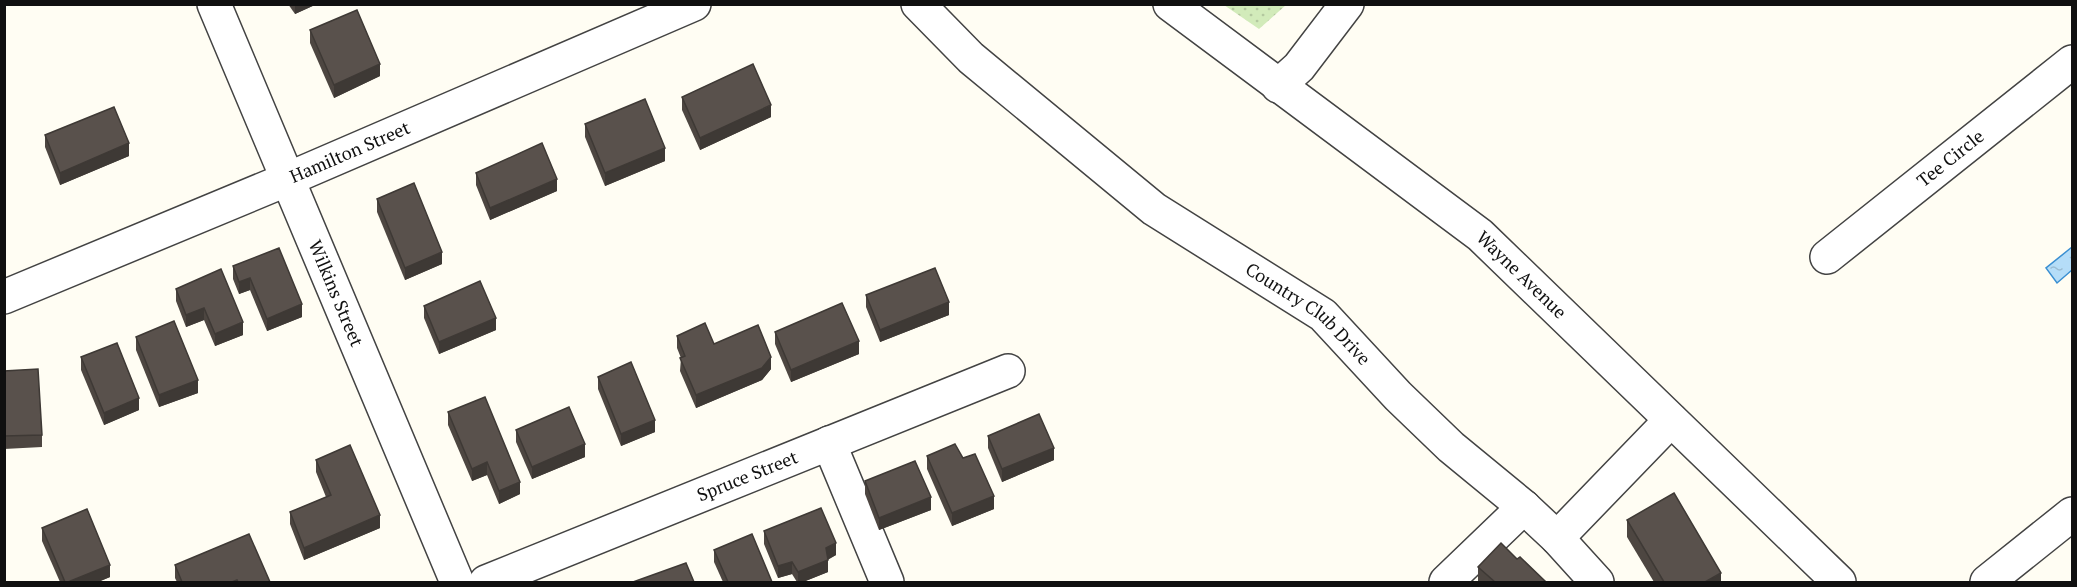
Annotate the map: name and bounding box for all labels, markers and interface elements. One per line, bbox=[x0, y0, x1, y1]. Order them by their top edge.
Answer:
street label: Hamilton Street bbox=[286, 115, 414, 188]
street label: Tee Circle bbox=[1911, 124, 1989, 192]
street label: Wayne Avenue bbox=[1472, 225, 1572, 323]
street label: Wilkins Street bbox=[304, 236, 370, 350]
street label: Country Club Drive bbox=[1241, 256, 1376, 370]
street label: Spruce Street bbox=[693, 444, 801, 507]

